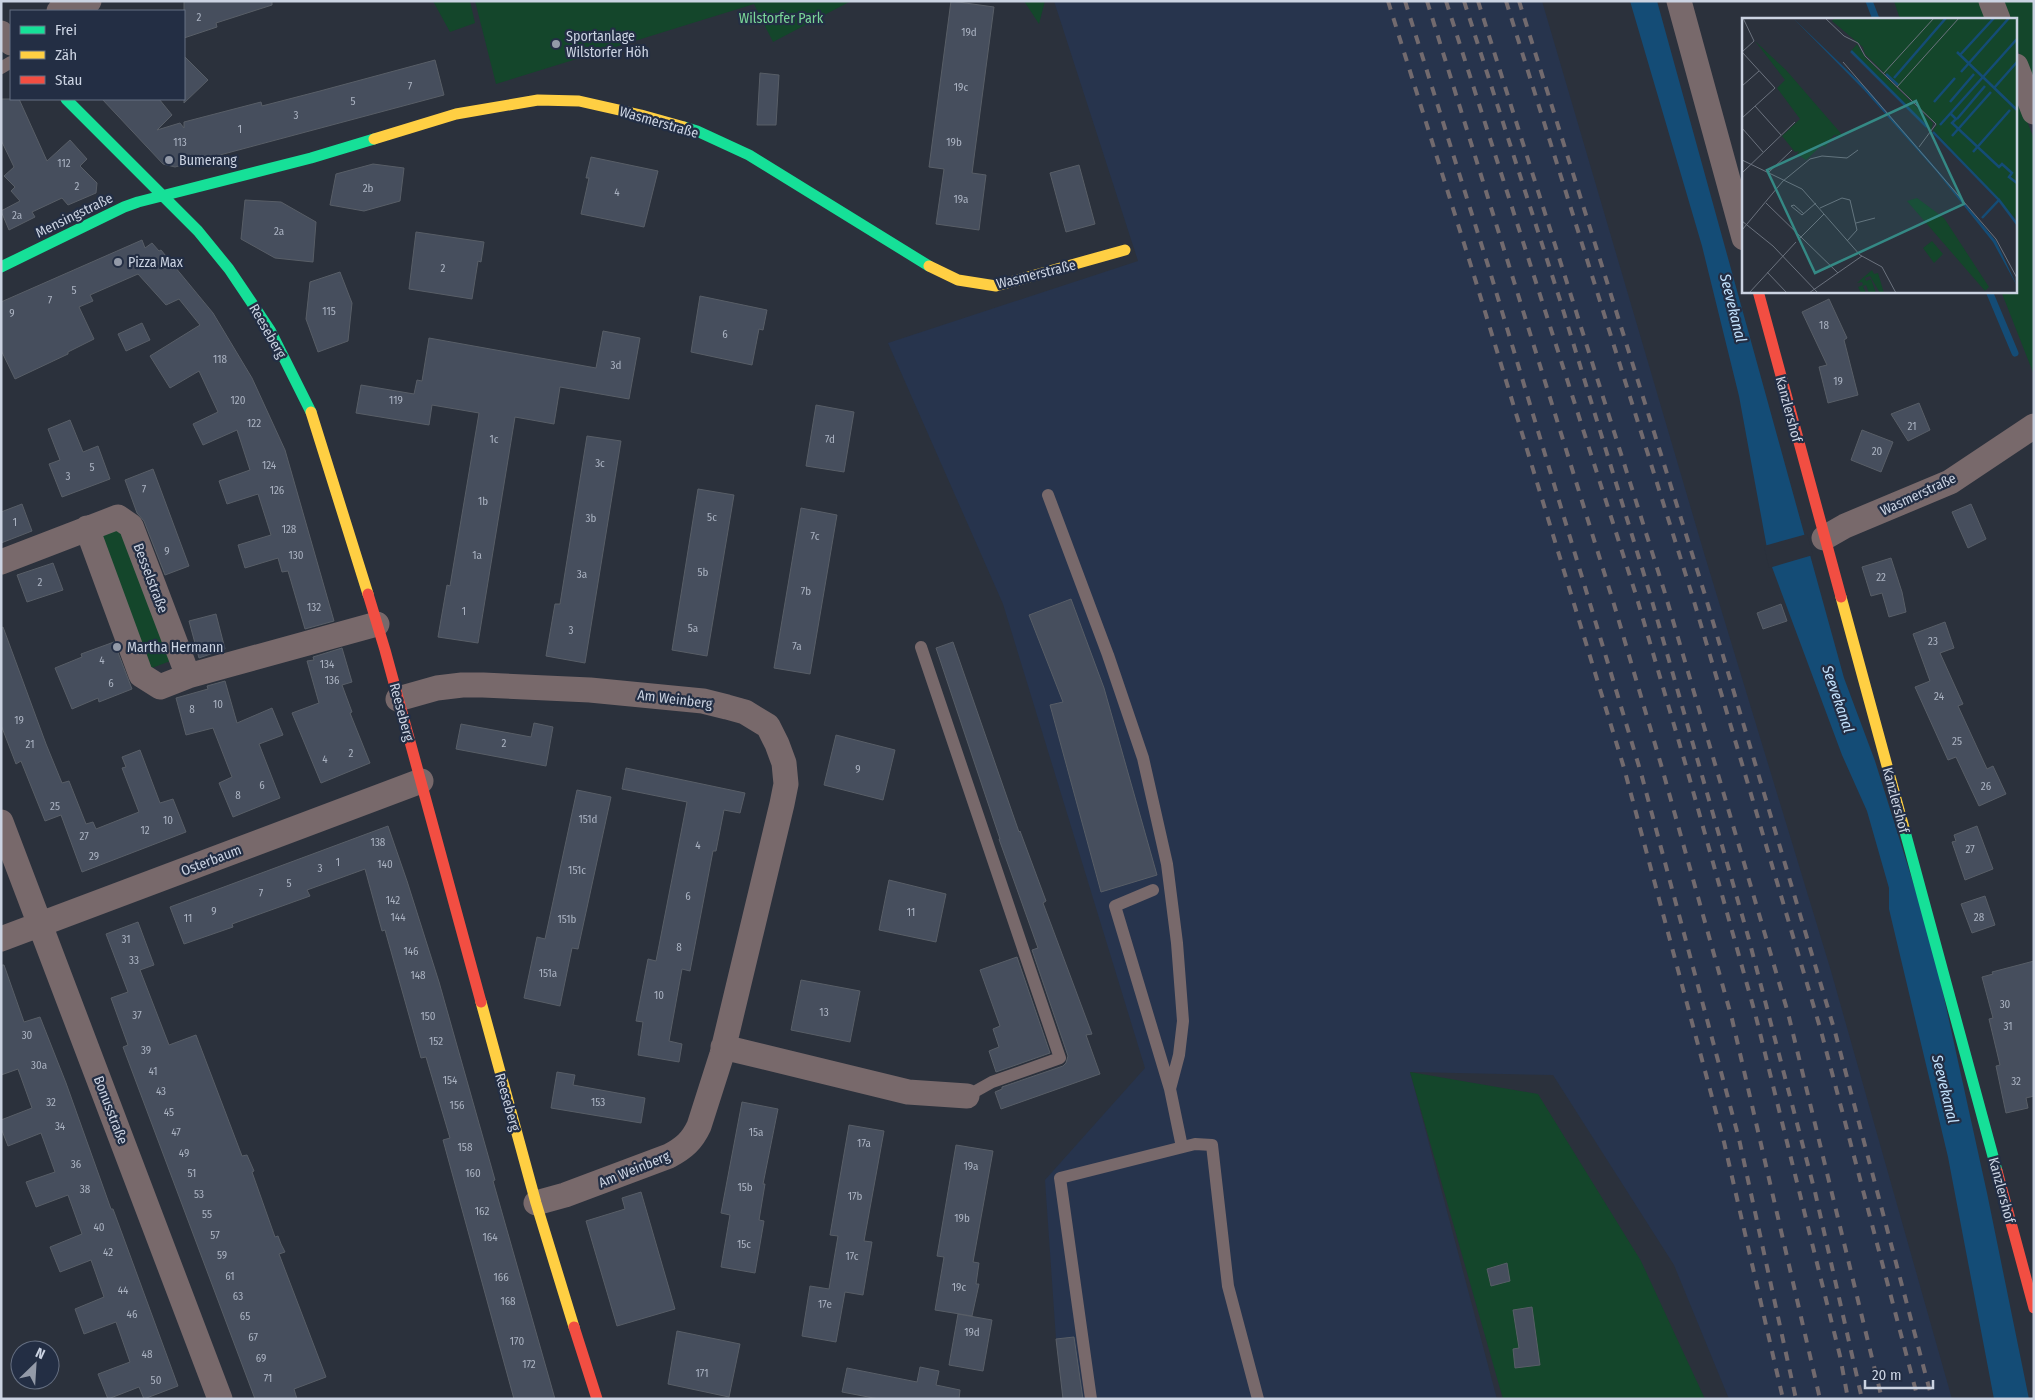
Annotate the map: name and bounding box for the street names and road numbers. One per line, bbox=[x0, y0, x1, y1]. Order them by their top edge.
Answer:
street label: Wasmerstraße bbox=[617, 103, 700, 142]
street label: Mensingstraße bbox=[33, 189, 116, 241]
street label: Wasmerstraße bbox=[995, 256, 1078, 293]
street label: Reeseberg bbox=[245, 301, 290, 362]
street label: Kanzlershof bbox=[1772, 374, 1806, 445]
street label: Wasmerstraße bbox=[1878, 470, 1959, 519]
street label: Besselstraße bbox=[129, 541, 172, 616]
street label: Reeseberg bbox=[386, 681, 418, 744]
street label: Am Weinberg bbox=[637, 686, 714, 713]
street label: Kanzlershof bbox=[1879, 765, 1913, 836]
street label: Osterbaum bbox=[179, 841, 244, 880]
street label: Reeseberg bbox=[491, 1071, 524, 1134]
street label: Bonusstraße bbox=[90, 1074, 131, 1147]
street label: Am Weinberg bbox=[596, 1147, 673, 1191]
street label: Kanzlershof bbox=[1985, 1155, 2019, 1226]

